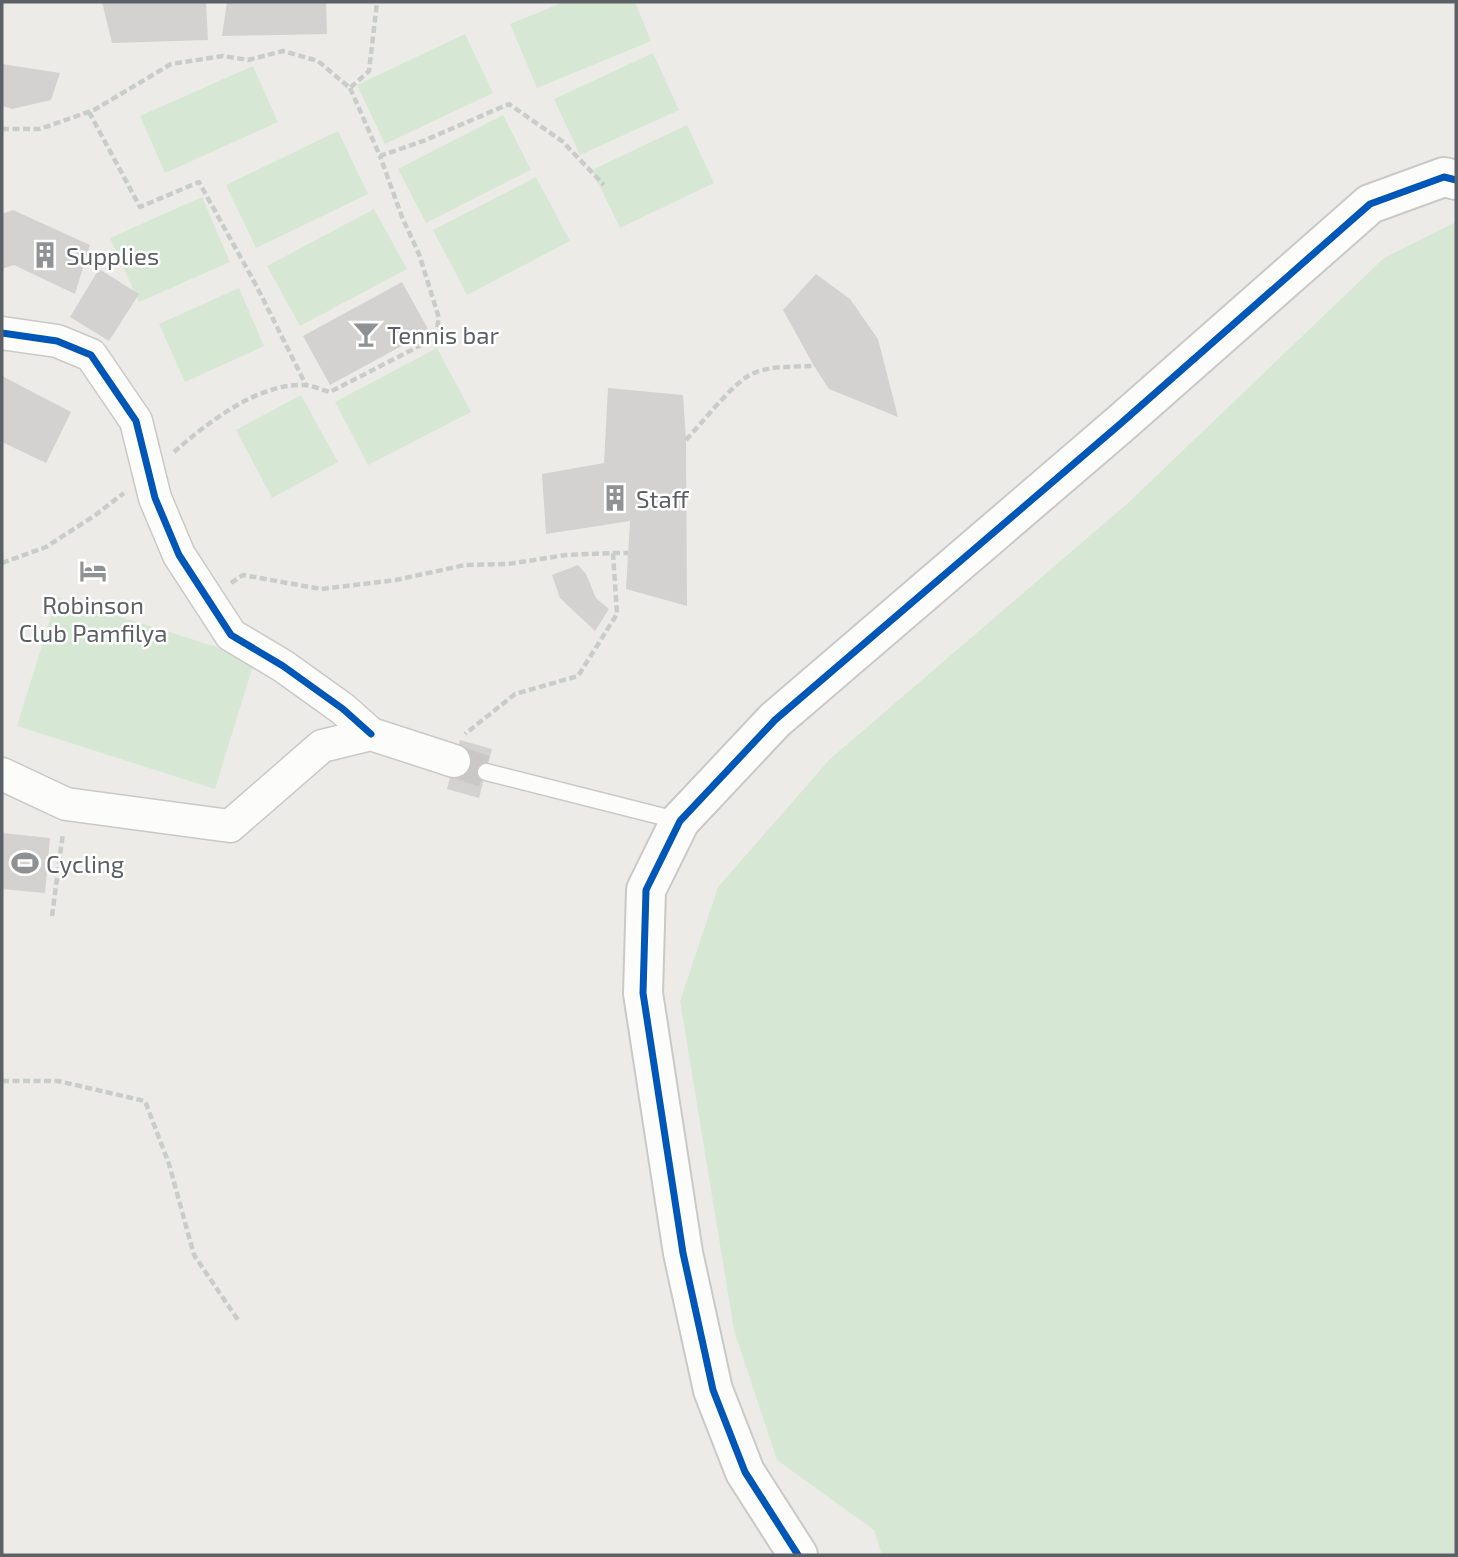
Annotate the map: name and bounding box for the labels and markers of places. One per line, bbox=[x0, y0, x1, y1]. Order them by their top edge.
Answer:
building icon: Supplies bbox=[30, 240, 60, 270]
place label: Supplies bbox=[66, 241, 159, 270]
bar icon: Tennis bar bbox=[351, 319, 381, 349]
place label: Tennis bar bbox=[387, 320, 499, 349]
building icon: Staff bbox=[600, 483, 630, 513]
place label: Staff bbox=[636, 484, 690, 513]
hotel icon: Robinson Club Pamfilya bbox=[78, 556, 108, 586]
place label: Robinson Club Pamfilya bbox=[19, 590, 167, 647]
sports icon: Cycling bbox=[10, 848, 40, 878]
place label: Cycling bbox=[46, 849, 124, 878]

